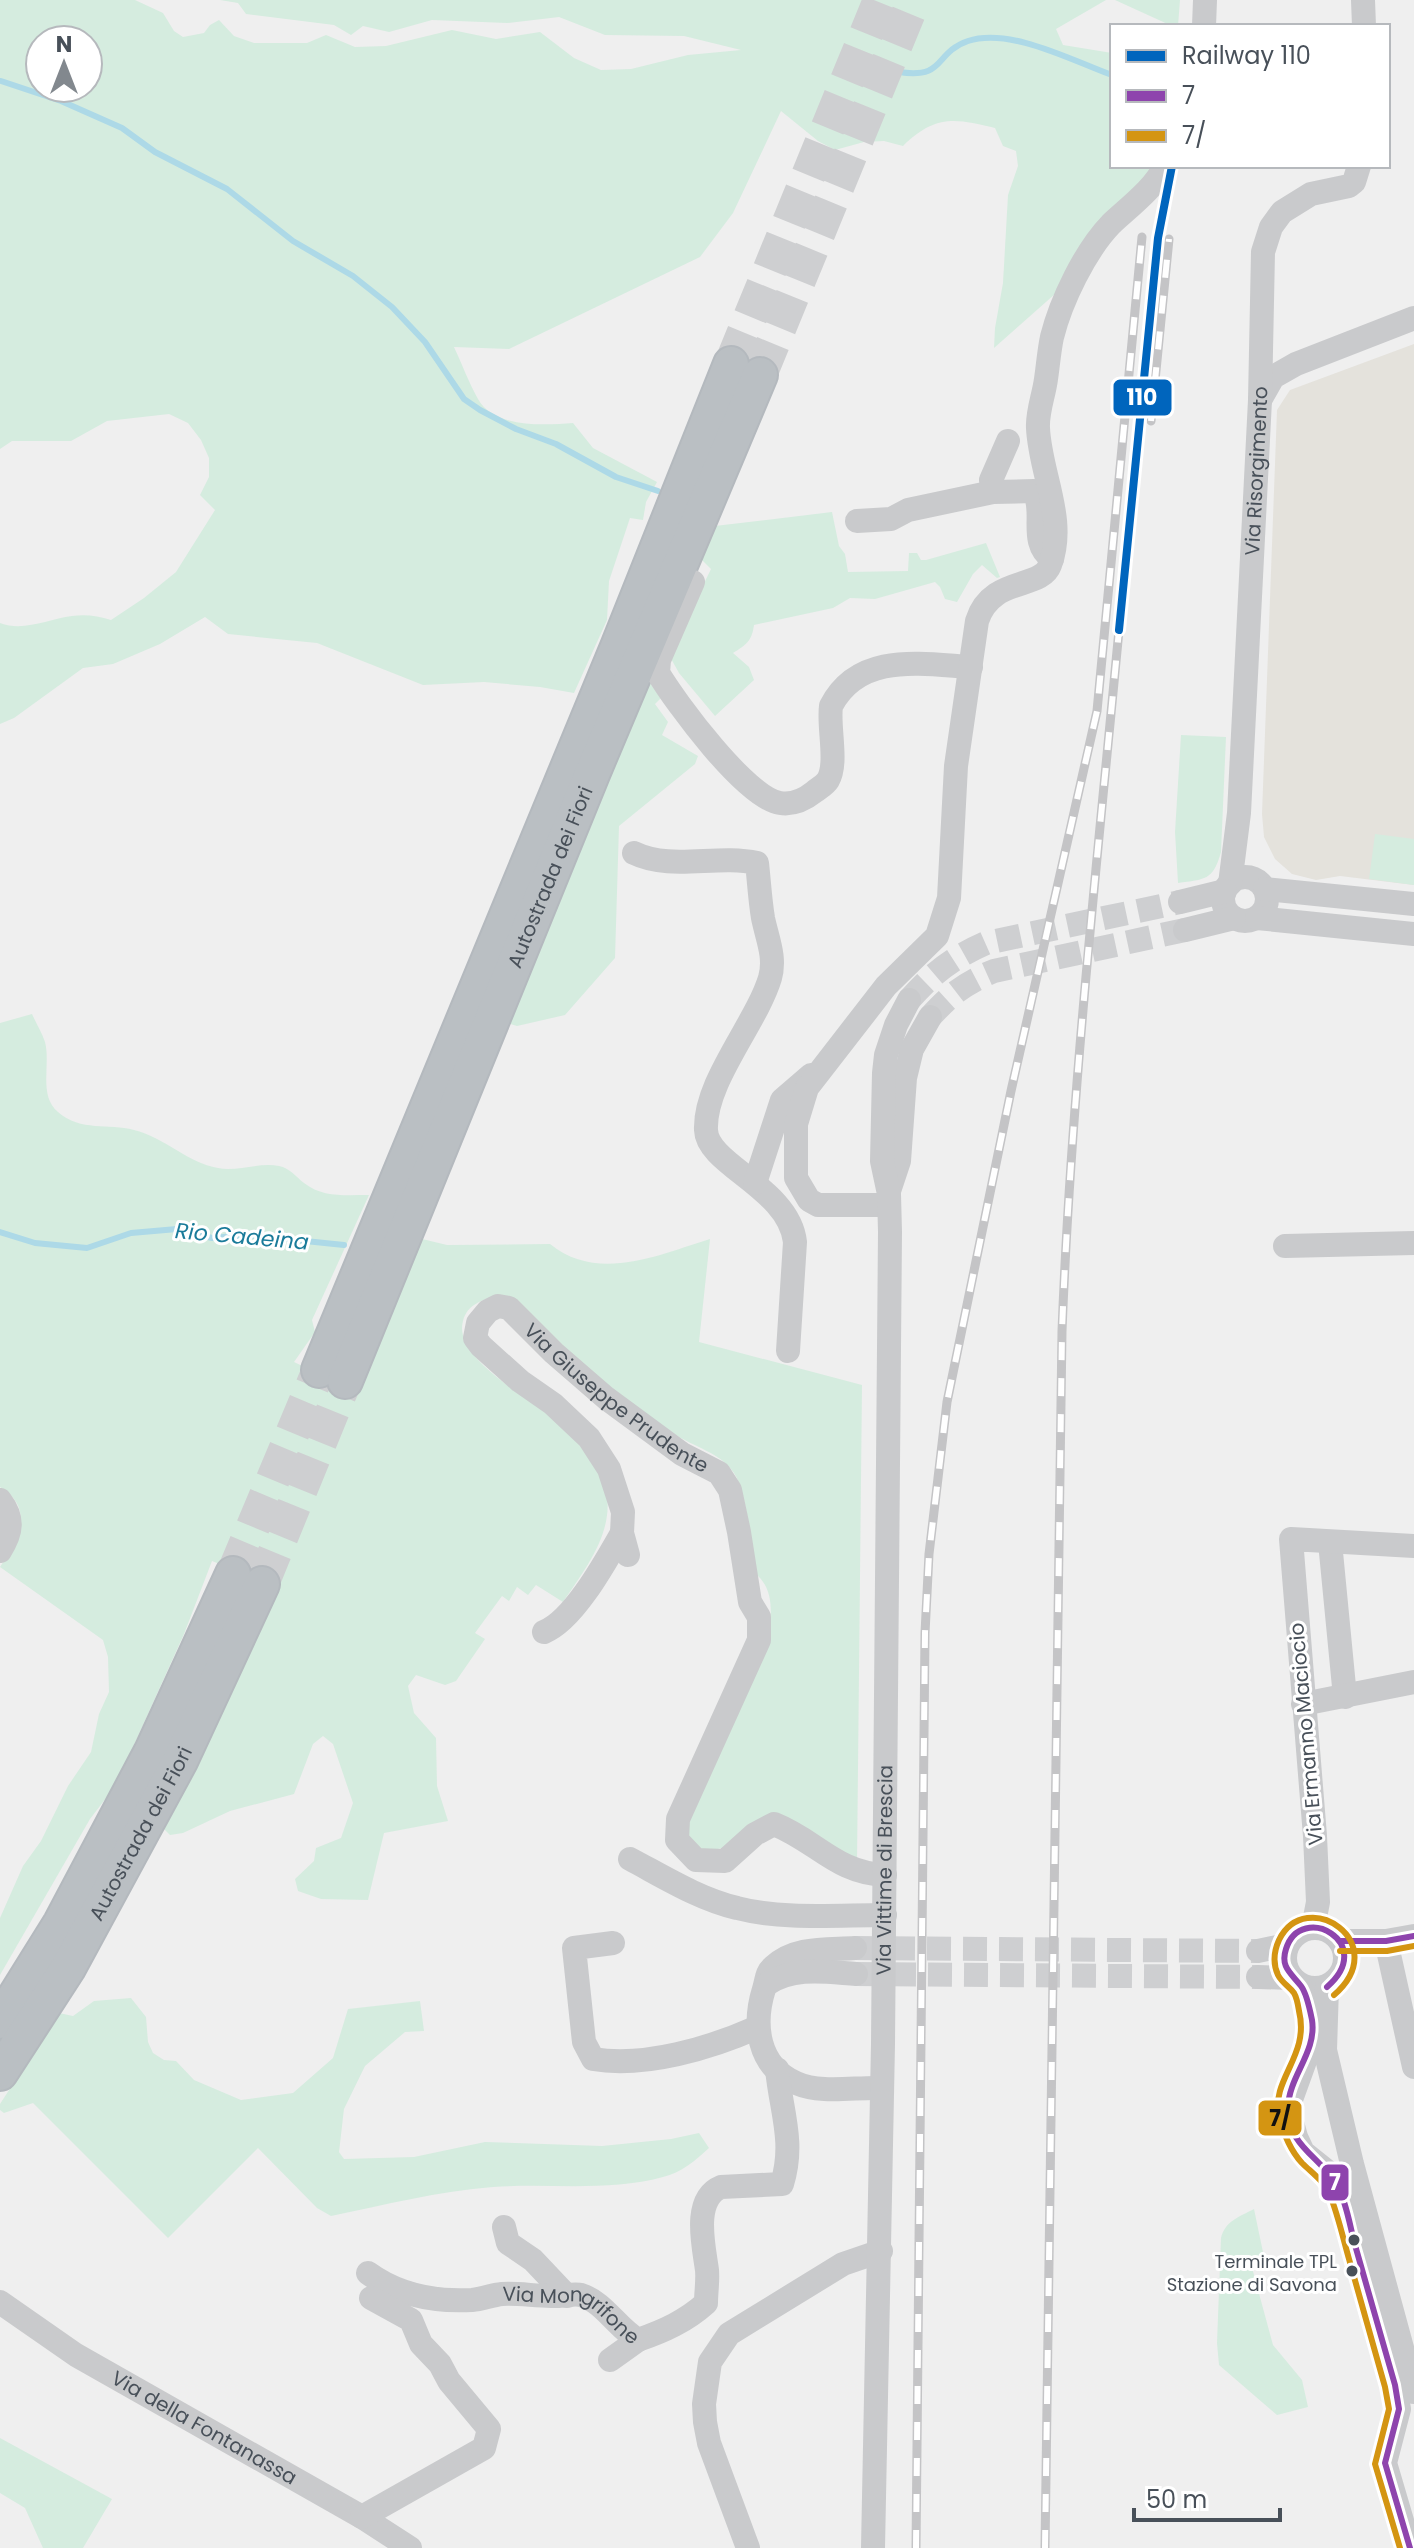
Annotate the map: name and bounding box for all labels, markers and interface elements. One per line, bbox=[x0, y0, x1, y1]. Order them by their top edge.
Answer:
north arrow bbox=[24, 24, 104, 104]
legend bbox=[1110, 24, 1390, 168]
text: N bbox=[56, 29, 72, 60]
text: Railway 110 bbox=[1182, 39, 1311, 72]
text: 7 bbox=[1182, 79, 1195, 112]
text: 7/ bbox=[1182, 119, 1207, 152]
line badge: 110 bbox=[1112, 378, 1173, 417]
text: 110 bbox=[1127, 382, 1157, 413]
street label: Via Risorgimento bbox=[1238, 386, 1274, 556]
street label: Autostrada dei Fiori bbox=[501, 782, 600, 972]
water label: Rio Cadeina bbox=[174, 1215, 310, 1258]
street label: Via Giuseppe Prudente bbox=[518, 1317, 713, 1479]
street label: Via Ermanno Maciocio bbox=[1282, 1622, 1330, 1846]
street label: Autostrada dei Fiori bbox=[82, 1742, 199, 1925]
street label: Via Vittime di Brescia bbox=[870, 1765, 899, 1976]
line badge: 7/ bbox=[1257, 2099, 1303, 2137]
text: 7/ bbox=[1269, 2103, 1291, 2134]
line badge: 7 bbox=[1320, 2163, 1350, 2202]
text: 7 bbox=[1329, 2167, 1341, 2198]
unlabelled marker bbox=[1346, 2232, 1362, 2248]
place label: Terminale TPL Stazione di Savona bbox=[1167, 2249, 1337, 2297]
marker: Terminale TPL Stazione di Savona bbox=[1344, 2263, 1360, 2279]
street label: Via Mongrifone bbox=[503, 2280, 645, 2351]
street label: Via della Fontanassa bbox=[106, 2364, 302, 2491]
scale bar bbox=[1134, 2472, 1280, 2522]
text: 50 m bbox=[1146, 2483, 1207, 2516]

